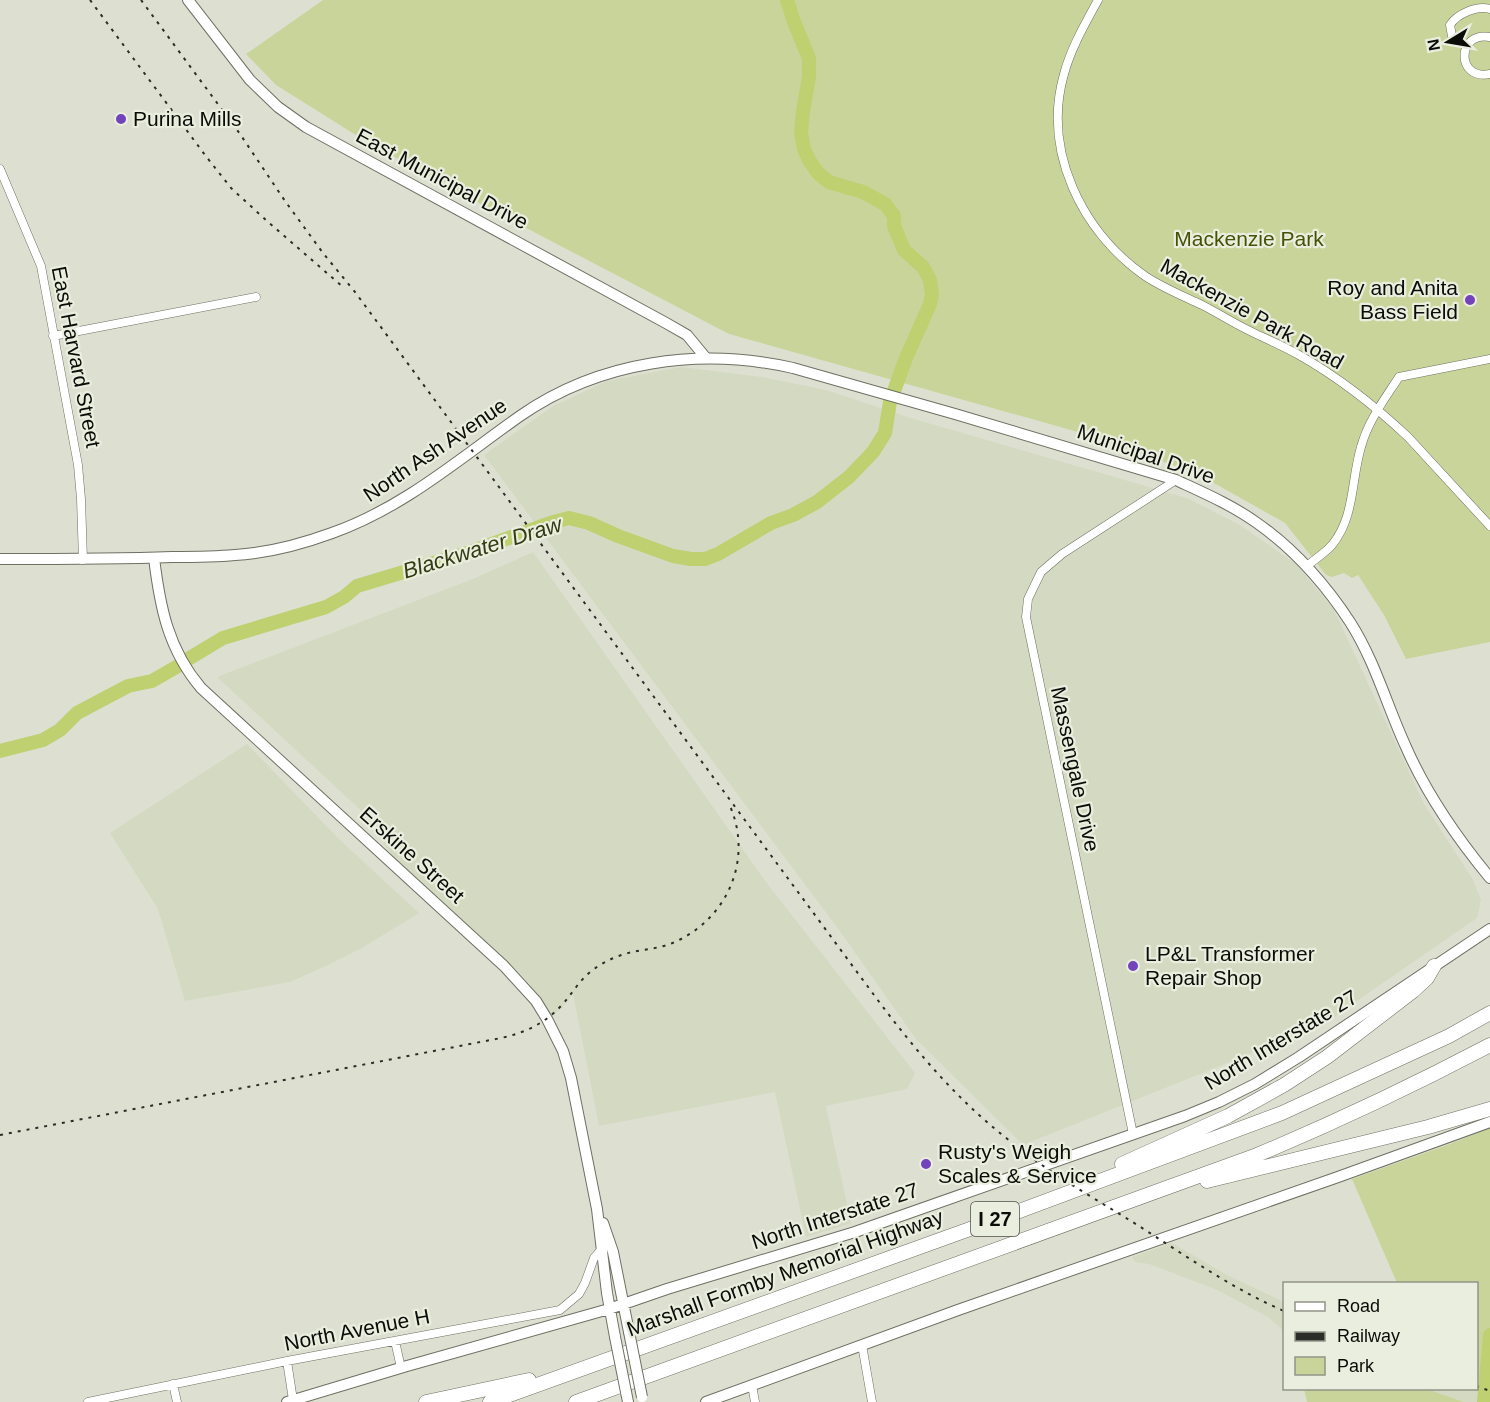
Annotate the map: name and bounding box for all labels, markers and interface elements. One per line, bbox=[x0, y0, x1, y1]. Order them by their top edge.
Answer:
north arrow bbox=[1418, 12, 1478, 72]
text: N bbox=[1424, 37, 1443, 52]
place label: Purina Mills bbox=[133, 107, 242, 130]
marker: Purina Mills bbox=[114, 112, 128, 126]
street label: East Municipal Drive bbox=[352, 123, 532, 234]
park label: Mackenzie Park bbox=[1174, 227, 1324, 250]
street label: Mackenzie Park Road bbox=[1157, 254, 1348, 373]
street label: East Harvard Street bbox=[48, 264, 105, 450]
place label: Roy and Anita Bass Field bbox=[1327, 276, 1458, 323]
marker: Roy and Anita Bass Field bbox=[1463, 293, 1477, 307]
street label: North Ash Avenue bbox=[359, 393, 511, 506]
street label: Municipal Drive bbox=[1075, 419, 1218, 488]
water label: Blackwater Draw bbox=[400, 511, 567, 584]
street label: Massengale Drive bbox=[1047, 684, 1104, 853]
street label: Erskine Street bbox=[356, 802, 469, 907]
place label: LP&L Transformer Repair Shop bbox=[1145, 942, 1315, 989]
marker: LP&L Transformer Repair Shop bbox=[1126, 959, 1140, 973]
street label: North Interstate 27 bbox=[1200, 985, 1361, 1094]
place label: Rusty's Weigh Scales & Service bbox=[938, 1140, 1097, 1187]
marker: Rusty's Weigh Scales & Service bbox=[919, 1157, 933, 1171]
street label: North Interstate 27 bbox=[749, 1178, 921, 1253]
road number: I 27 bbox=[971, 1202, 1019, 1236]
street label: Marshall Formby Memorial Highway bbox=[624, 1204, 947, 1341]
legend bbox=[1283, 1282, 1478, 1390]
text: Road bbox=[1337, 1296, 1380, 1316]
street label: North Avenue H bbox=[282, 1304, 432, 1355]
text: Railway bbox=[1337, 1326, 1400, 1346]
text: Park bbox=[1337, 1356, 1375, 1376]

